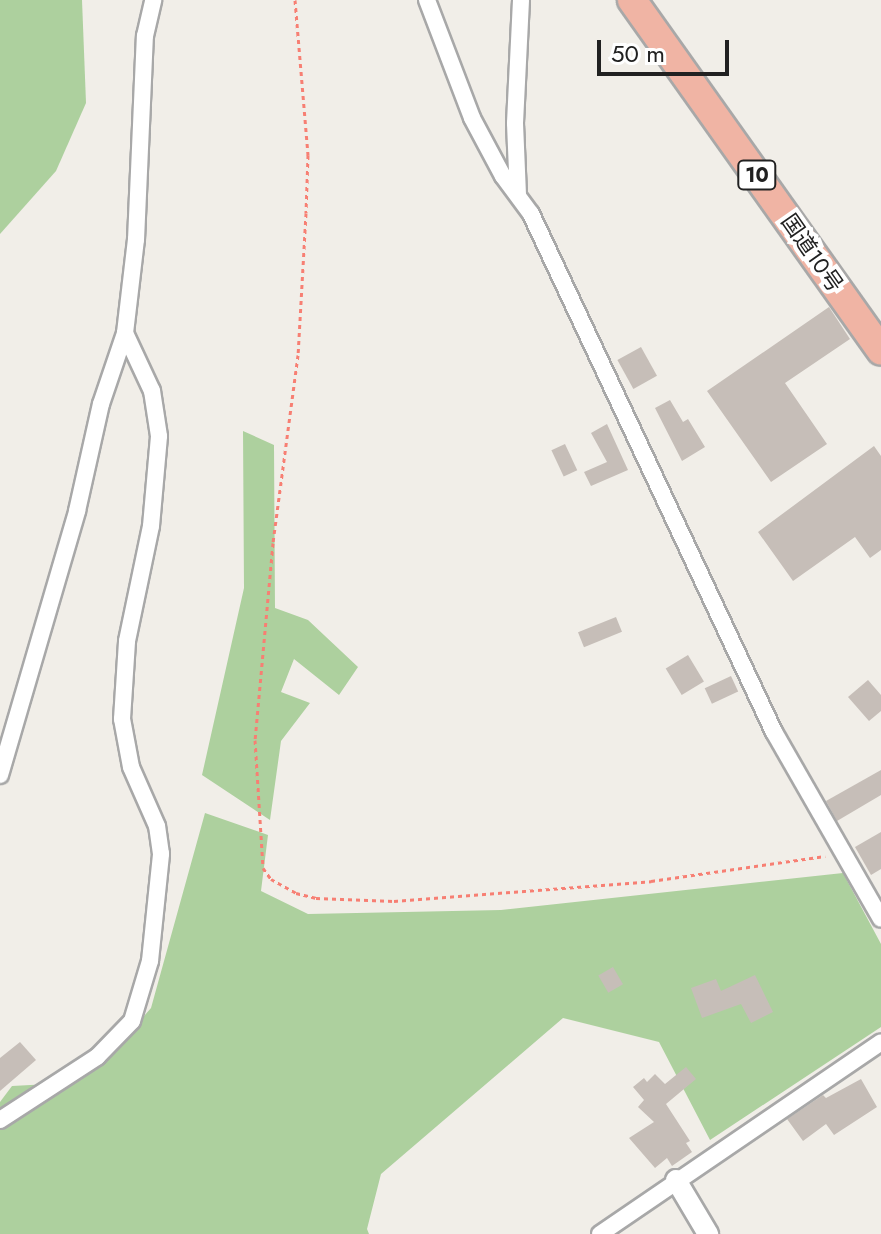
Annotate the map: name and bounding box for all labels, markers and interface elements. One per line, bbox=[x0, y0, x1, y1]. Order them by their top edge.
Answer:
scale bar bbox=[601, 24, 733, 74]
text: 50 m bbox=[611, 36, 665, 71]
road number: 10 bbox=[737, 159, 777, 191]
street label: 国道10号 bbox=[776, 209, 848, 297]

